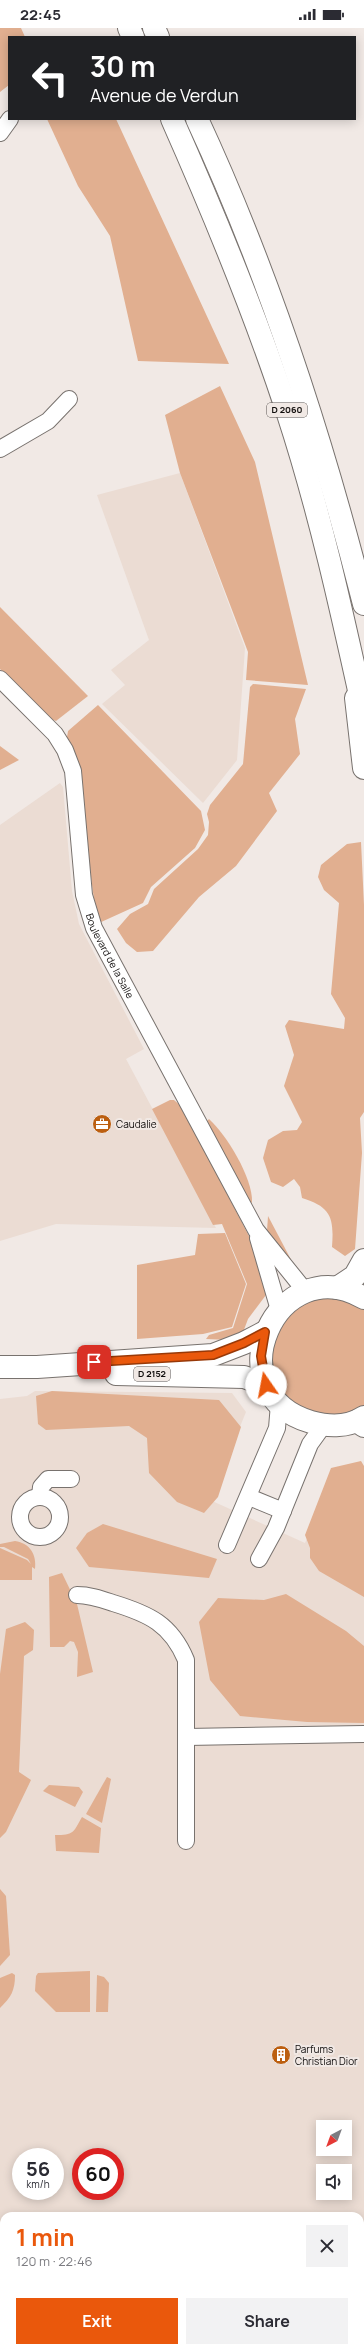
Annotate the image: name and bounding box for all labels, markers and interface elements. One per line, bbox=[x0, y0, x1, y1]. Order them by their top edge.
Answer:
text: 22:45 bbox=[20, 4, 61, 25]
text: 30 m bbox=[90, 47, 155, 85]
icon: left bbox=[24, 52, 76, 104]
text: Avenue de Verdun bbox=[90, 83, 239, 107]
road number: D 2060 bbox=[267, 403, 307, 417]
street label: Boulevard de la Salle bbox=[83, 912, 137, 1001]
office icon: Caudalie bbox=[91, 1113, 113, 1135]
place label: Caudalie bbox=[116, 1117, 157, 1131]
pin bbox=[77, 1345, 111, 1379]
icon: arrive bbox=[83, 1351, 105, 1373]
position arrow bbox=[245, 1364, 287, 1406]
road number: D 2152 bbox=[134, 1367, 170, 1381]
place label: Parfums Christian Dior bbox=[295, 2042, 358, 2068]
building icon: Parfums Christian Dior bbox=[270, 2044, 292, 2066]
north arrow bbox=[316, 2120, 352, 2156]
map controls bbox=[316, 2120, 352, 2200]
speed limit sign: 60 bbox=[72, 2148, 124, 2200]
text: 56 bbox=[26, 2155, 50, 2182]
button: sound bbox=[316, 2164, 352, 2200]
text: km/h bbox=[26, 2177, 50, 2191]
text: 1 min bbox=[16, 2220, 75, 2253]
button: close bbox=[306, 2225, 348, 2267]
text: 120 m · 22:46 bbox=[16, 2252, 93, 2270]
button: Exit bbox=[16, 2298, 178, 2344]
button: Share bbox=[186, 2298, 348, 2344]

